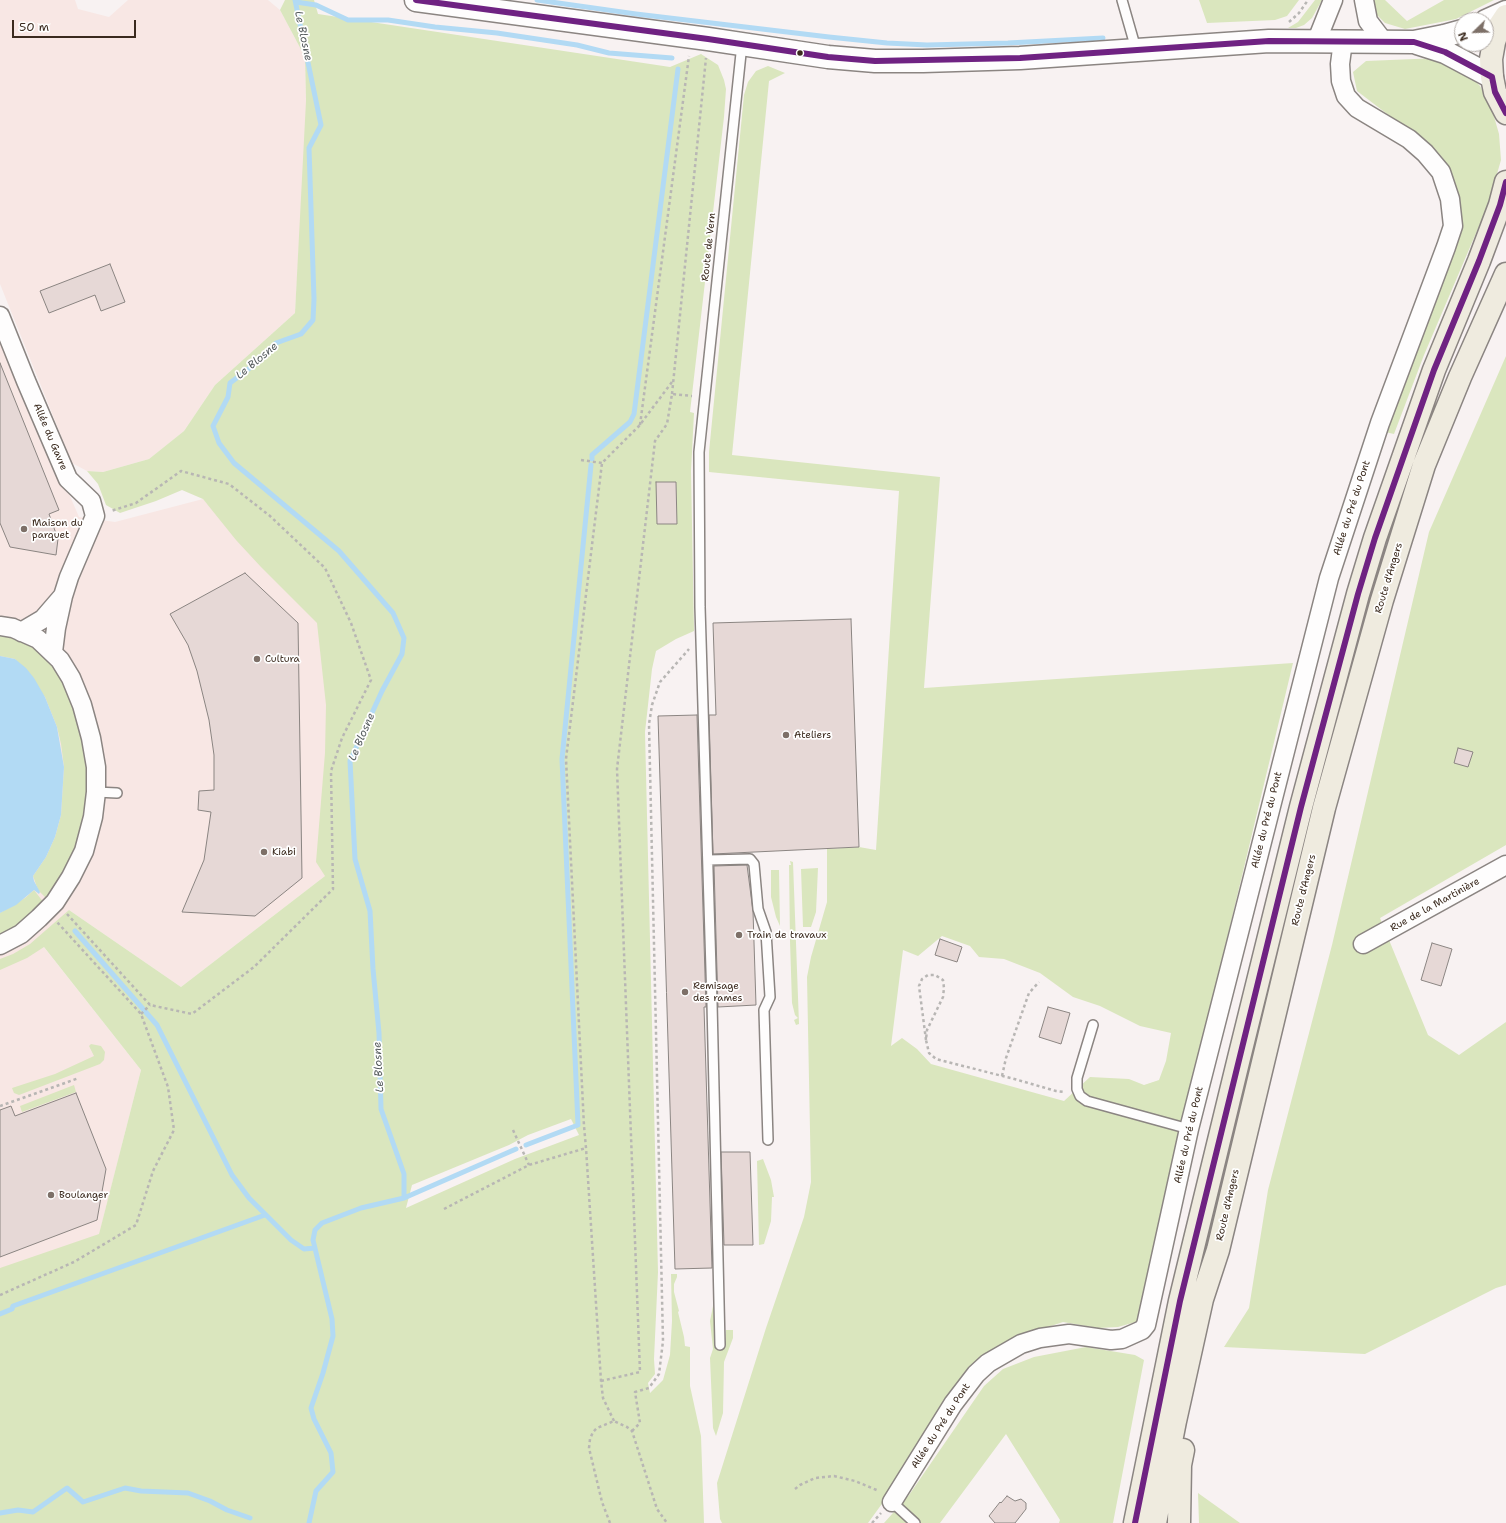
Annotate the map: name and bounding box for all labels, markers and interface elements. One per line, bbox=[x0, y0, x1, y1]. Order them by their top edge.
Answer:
water label: Le Blosne bbox=[291, 10, 315, 62]
scale bar bbox=[14, 12, 138, 38]
north arrow bbox=[1454, 12, 1494, 52]
text: 50 m bbox=[19, 19, 49, 35]
text: N bbox=[1455, 30, 1472, 43]
unlabelled marker bbox=[795, 48, 805, 58]
street label: Route de Vern bbox=[699, 212, 719, 282]
water label: Le Blosne bbox=[233, 340, 281, 382]
street label: Allée du Gavre bbox=[30, 402, 70, 472]
street label: Allée du Pré du Pont bbox=[1331, 459, 1373, 557]
place label: Maison du parquet bbox=[32, 517, 83, 540]
marker: Maison du parquet bbox=[19, 524, 29, 534]
street label: Route d'Angers bbox=[1373, 541, 1405, 615]
place label: Cultura bbox=[265, 653, 300, 665]
marker: Cultura bbox=[252, 654, 262, 664]
water label: Le Blosne bbox=[346, 711, 378, 763]
place label: Ateliers bbox=[794, 729, 831, 741]
marker: Ateliers bbox=[781, 730, 791, 740]
street label: Allée du Pré du Pont bbox=[1249, 770, 1285, 870]
place label: Kiabi bbox=[272, 846, 296, 858]
marker: Kiabi bbox=[259, 847, 269, 857]
street label: Route d'Angers bbox=[1289, 853, 1319, 927]
street label: Rue de la Martinière bbox=[1388, 875, 1482, 935]
place label: Train de travaux bbox=[747, 929, 826, 941]
marker: Train de travaux bbox=[734, 930, 744, 940]
place label: Remisage des rames bbox=[693, 980, 742, 1004]
marker: Remisage des rames bbox=[680, 987, 690, 997]
water label: Le Blosne bbox=[371, 1041, 387, 1093]
street label: Allée du Pré du Pont bbox=[1172, 1085, 1206, 1185]
street label: Route d'Angers bbox=[1214, 1168, 1242, 1242]
place label: Boulanger bbox=[59, 1189, 108, 1201]
marker: Boulanger bbox=[46, 1190, 56, 1200]
street label: Allée du Pré du Pont bbox=[909, 1381, 973, 1471]

